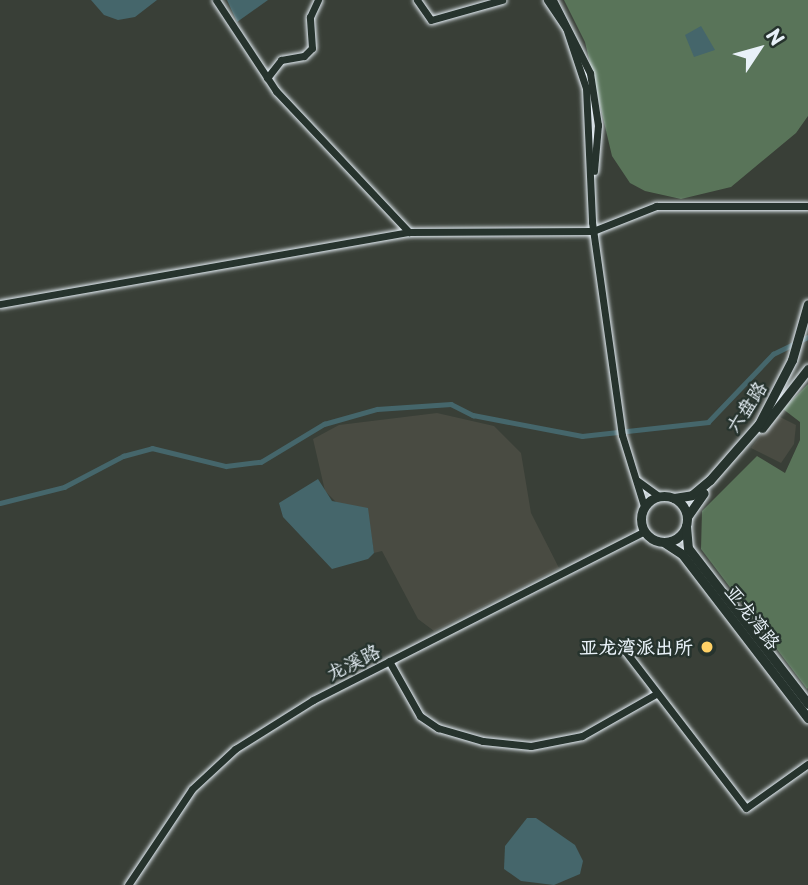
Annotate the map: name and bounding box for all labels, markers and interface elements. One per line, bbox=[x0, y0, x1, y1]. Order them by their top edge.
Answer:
north arrow bbox=[724, 14, 794, 84]
text: N bbox=[760, 22, 792, 51]
street label: 六盘路 bbox=[721, 377, 771, 437]
street label: 亚龙湾路 bbox=[721, 580, 785, 654]
place label: 亚龙湾派出所 bbox=[579, 636, 693, 658]
street label: 龙溪路 bbox=[322, 639, 384, 685]
marker: 亚龙湾派出所 bbox=[699, 639, 715, 655]

